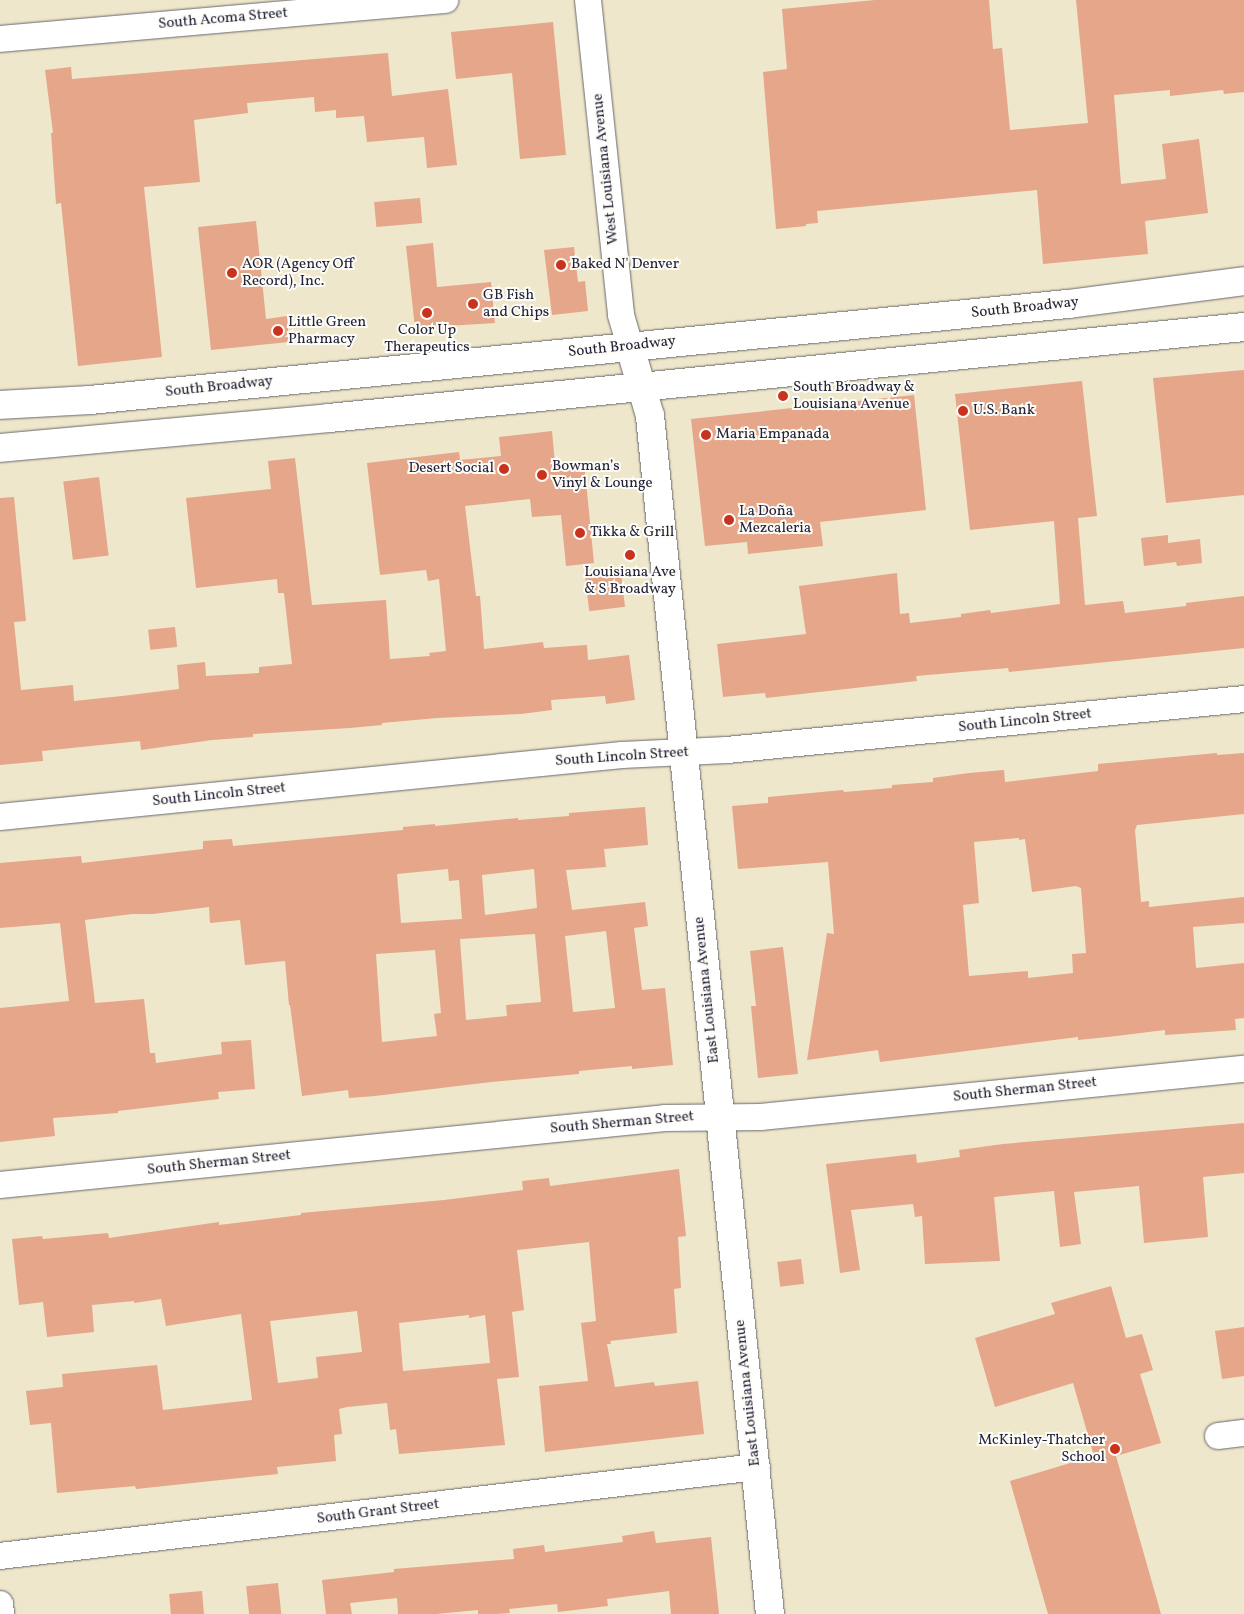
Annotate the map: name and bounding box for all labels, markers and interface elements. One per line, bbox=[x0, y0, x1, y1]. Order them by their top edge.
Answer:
street label: South Acoma Street bbox=[157, 4, 289, 34]
street label: West Louisiana Avenue bbox=[589, 93, 623, 245]
place label: AOR (Agency Off Record), Inc. bbox=[242, 255, 354, 290]
place label: Baked N' Denver bbox=[571, 256, 679, 274]
marker: Baked N' Denver bbox=[555, 259, 567, 271]
marker: AOR (Agency Off Record), Inc. bbox=[226, 267, 238, 279]
place label: GB Fish and Chips bbox=[483, 286, 549, 321]
street label: South Broadway bbox=[970, 293, 1080, 323]
marker: GB Fish and Chips bbox=[467, 298, 479, 310]
marker: Color Up Therapeutics bbox=[421, 307, 433, 319]
place label: Little Green Pharmacy bbox=[288, 313, 366, 348]
place label: Color Up Therapeutics bbox=[384, 321, 470, 356]
marker: Little Green Pharmacy bbox=[272, 325, 284, 337]
street label: South Broadway bbox=[567, 332, 677, 362]
street label: South Broadway bbox=[164, 372, 274, 402]
place label: South Broadway & Louisiana Avenue bbox=[793, 378, 915, 413]
marker: South Broadway & Louisiana Avenue bbox=[777, 390, 789, 402]
place label: U.S. Bank bbox=[973, 402, 1035, 420]
marker: U.S. Bank bbox=[957, 405, 969, 417]
place label: Maria Empanada bbox=[716, 426, 829, 444]
marker: Maria Empanada bbox=[700, 429, 712, 441]
place label: Bowman’s Vinyl & Lounge bbox=[552, 457, 653, 492]
place label: Desert Social bbox=[408, 460, 494, 478]
marker: Desert Social bbox=[498, 463, 510, 475]
marker: Bowman’s Vinyl & Lounge bbox=[536, 469, 548, 481]
place label: La Doña Mezcaleria bbox=[739, 502, 811, 537]
marker: La Doña Mezcaleria bbox=[723, 514, 735, 526]
place label: Tikka & Grill bbox=[590, 524, 674, 542]
marker: Tikka & Grill bbox=[574, 527, 586, 539]
marker: Louisiana Ave & S Broadway bbox=[624, 549, 636, 561]
place label: Louisiana Ave & S Broadway bbox=[584, 563, 676, 598]
street label: South Lincoln Street bbox=[957, 705, 1093, 737]
street label: South Lincoln Street bbox=[554, 743, 690, 771]
street label: South Lincoln Street bbox=[151, 779, 287, 811]
street label: East Louisiana Avenue bbox=[690, 916, 724, 1064]
street label: South Sherman Street bbox=[952, 1073, 1098, 1107]
street label: South Sherman Street bbox=[549, 1108, 695, 1138]
street label: South Sherman Street bbox=[146, 1146, 292, 1180]
street label: East Louisiana Avenue bbox=[731, 1319, 765, 1467]
place label: McKinley-Thatcher School bbox=[978, 1431, 1105, 1466]
marker: McKinley-Thatcher School bbox=[1109, 1443, 1121, 1455]
street label: South Grant Street bbox=[316, 1496, 440, 1528]

